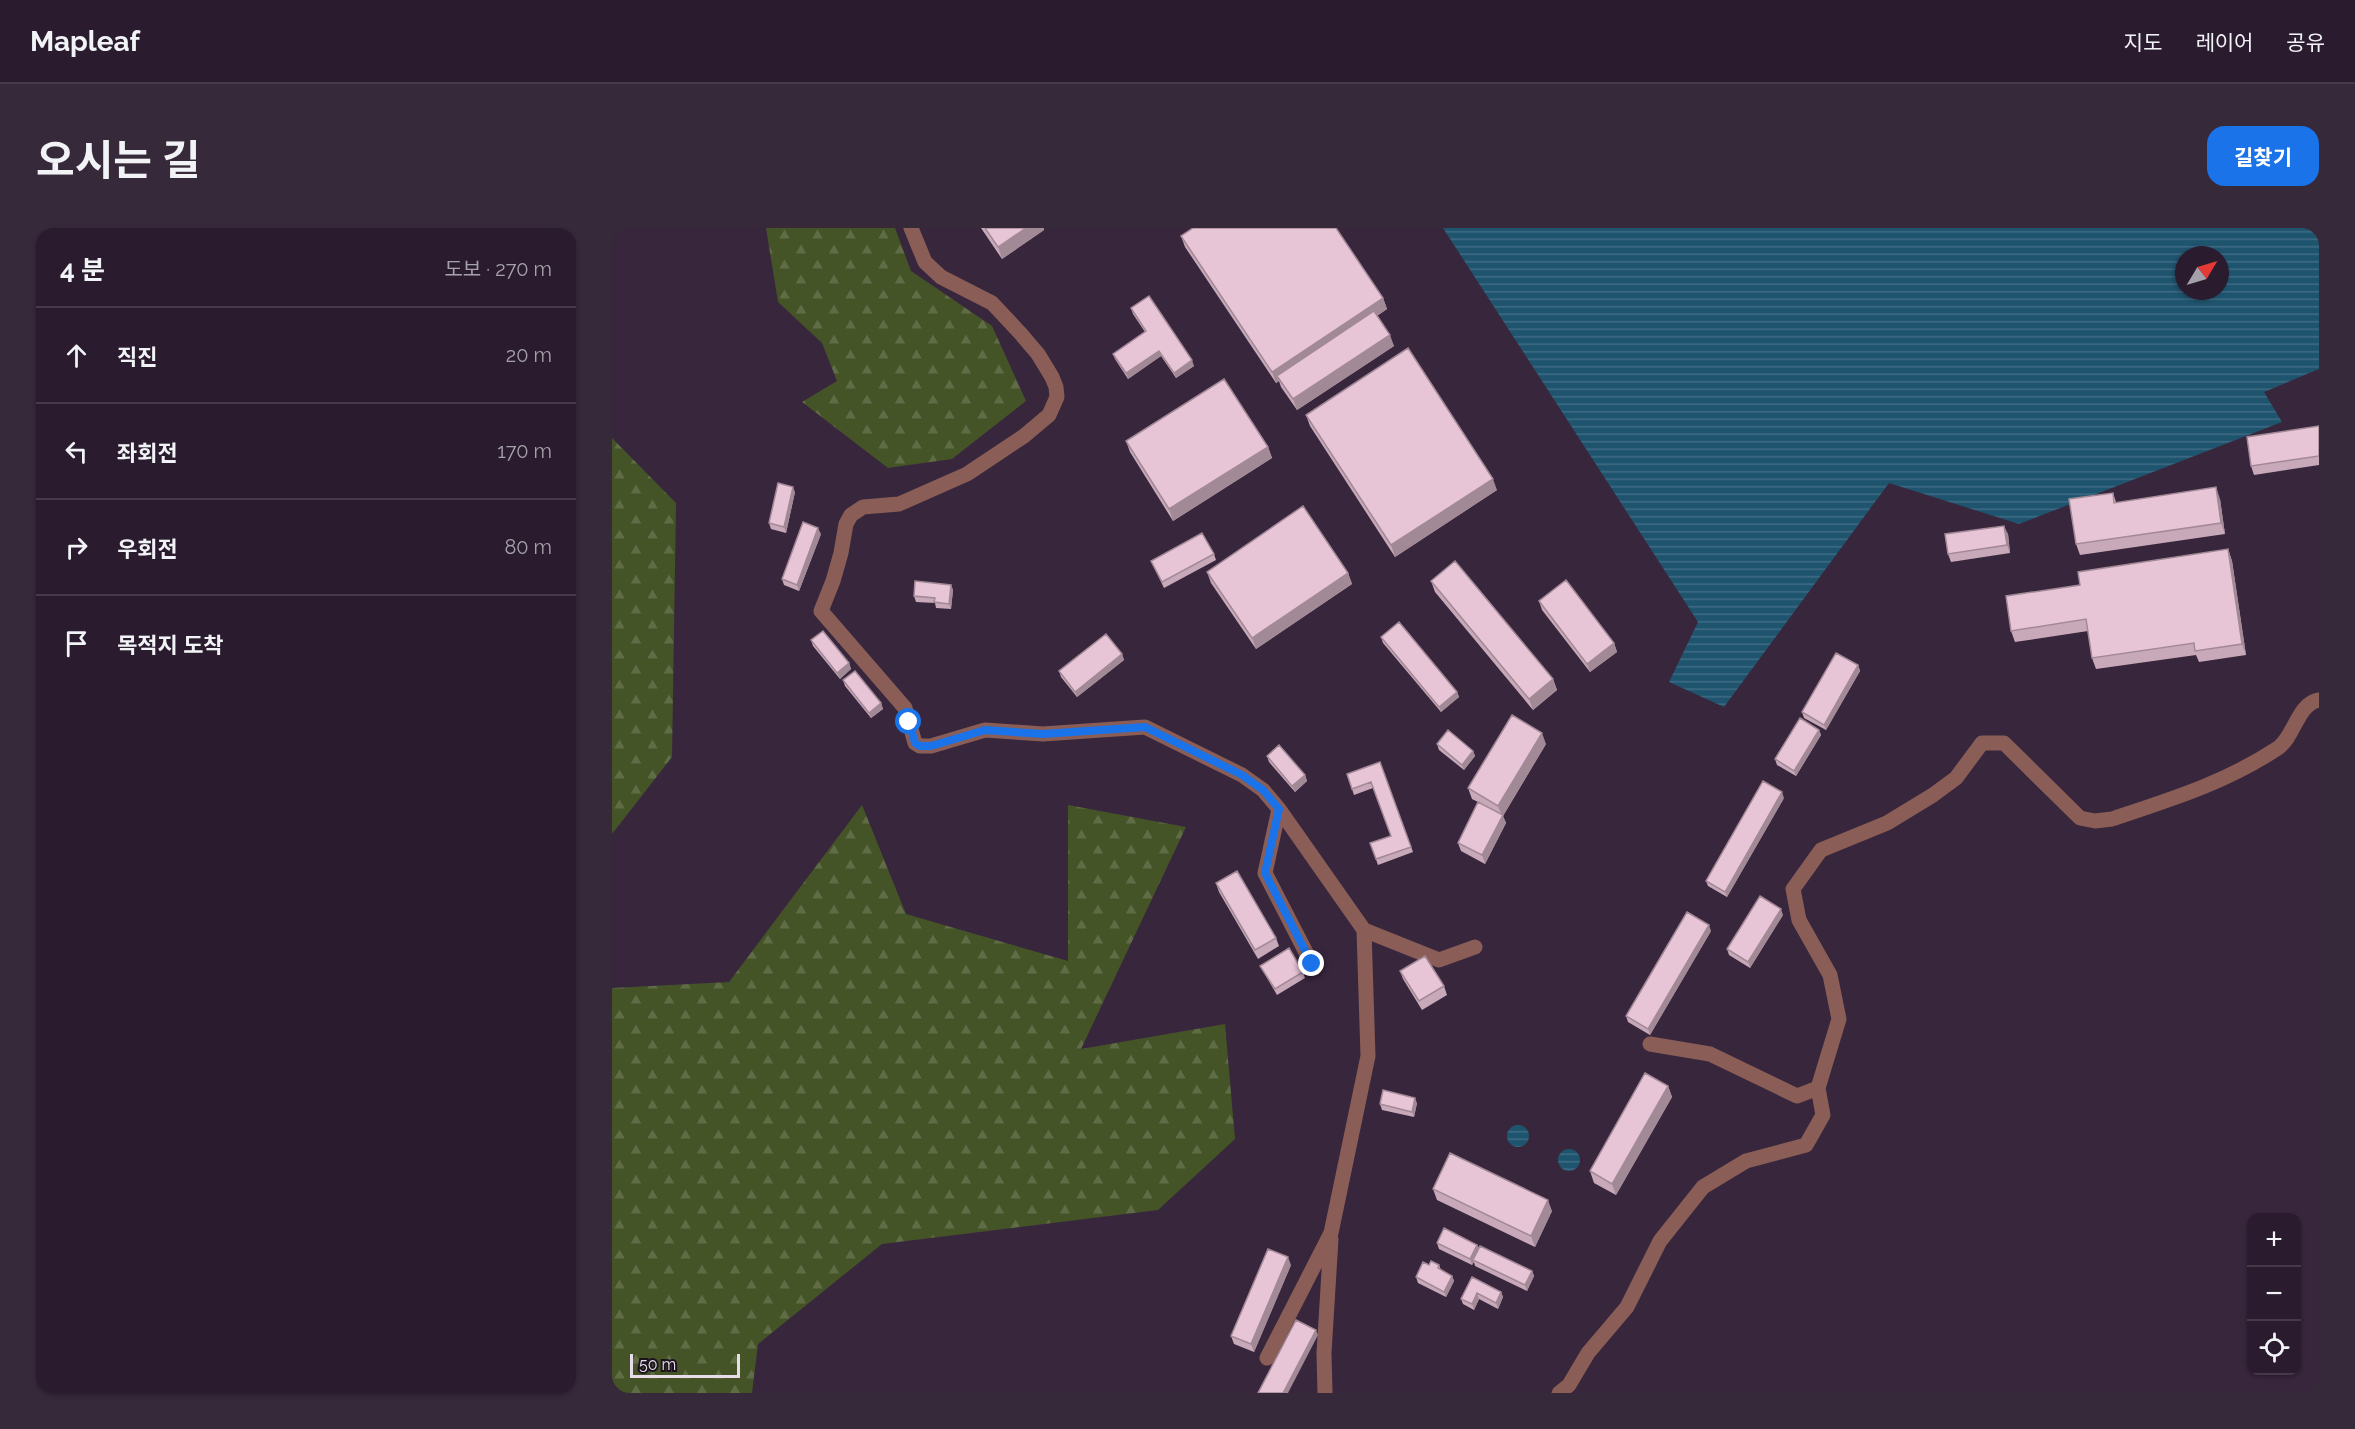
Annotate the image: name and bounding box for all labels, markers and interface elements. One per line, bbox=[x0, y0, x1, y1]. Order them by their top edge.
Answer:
text: Mapleaf bbox=[30, 25, 140, 58]
text: 지도 bbox=[2124, 30, 2162, 55]
text: 레이어 bbox=[2195, 30, 2253, 55]
text: 공유 bbox=[2286, 30, 2325, 55]
button: 길찾기 bbox=[2207, 126, 2319, 186]
text: 오시는 길 bbox=[36, 136, 201, 185]
north arrow bbox=[2175, 246, 2229, 300]
text: 4 분 bbox=[60, 255, 105, 285]
text: 도보 · 270 m bbox=[444, 257, 552, 281]
icon: ahead bbox=[60, 339, 93, 372]
text: 20 m bbox=[506, 343, 552, 367]
text: 직진 bbox=[117, 344, 157, 370]
icon: left bbox=[60, 435, 93, 468]
text: 170 m bbox=[497, 439, 552, 463]
text: 좌회전 bbox=[117, 440, 178, 466]
icon: right bbox=[60, 531, 93, 564]
text: 80 m bbox=[504, 535, 552, 559]
text: 우회전 bbox=[117, 536, 178, 562]
icon: arrive bbox=[60, 627, 93, 660]
text: 목적지 도착 bbox=[117, 632, 223, 658]
route start bbox=[895, 708, 921, 734]
route end bbox=[1298, 950, 1324, 976]
map controls bbox=[2247, 1213, 2301, 1375]
button: + bbox=[2247, 1213, 2301, 1267]
button: − bbox=[2247, 1267, 2301, 1321]
button: locate bbox=[2247, 1321, 2301, 1375]
scale bar bbox=[630, 1351, 740, 1378]
text: 50 m bbox=[639, 1355, 676, 1374]

